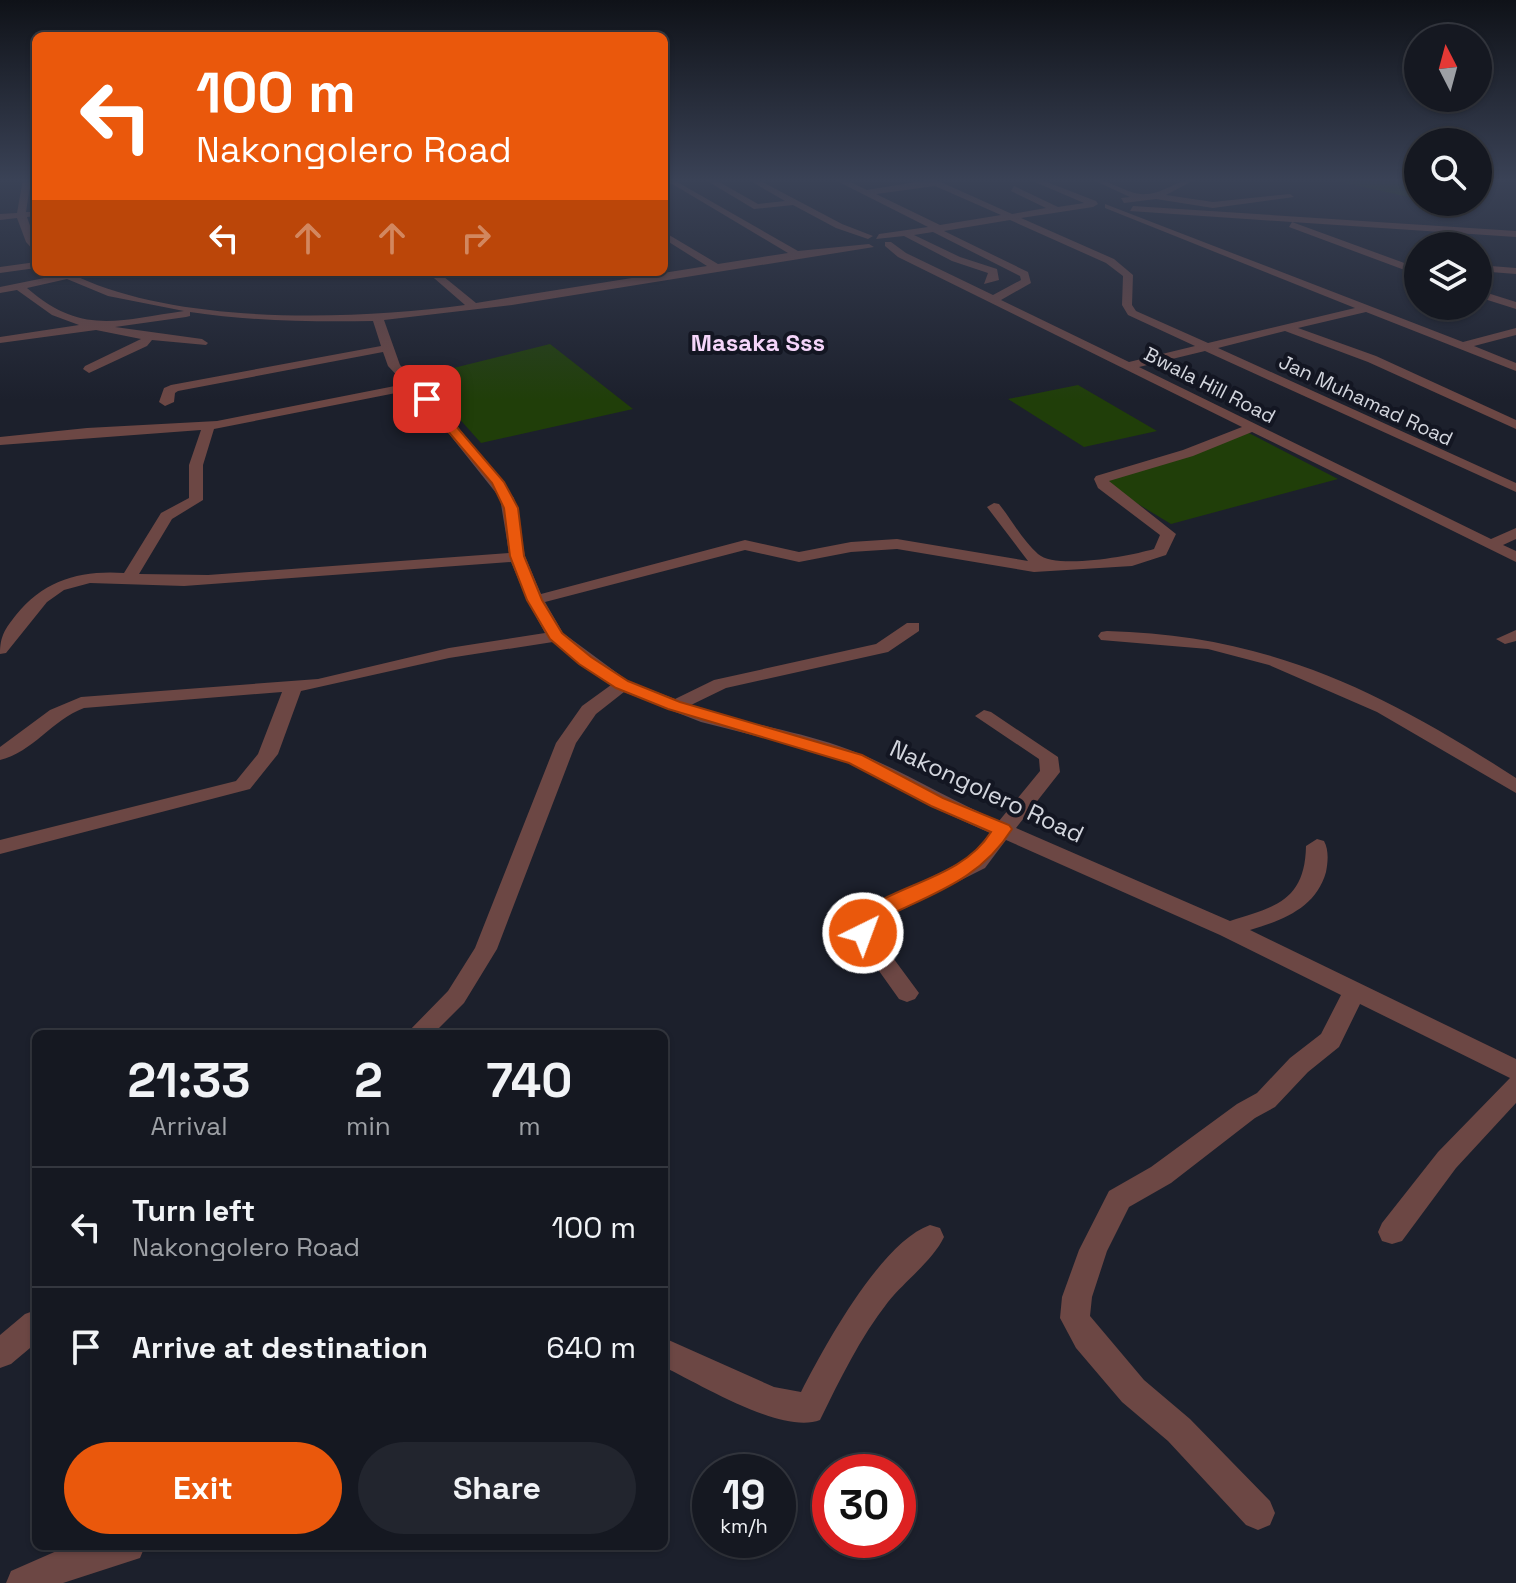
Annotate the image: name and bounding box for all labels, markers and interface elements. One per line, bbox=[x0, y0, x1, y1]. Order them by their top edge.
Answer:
north arrow bbox=[1404, 24, 1492, 112]
map controls bbox=[1404, 24, 1492, 320]
text: 100 m bbox=[196, 57, 356, 128]
icon: left bbox=[64, 64, 168, 168]
text: Nakongolero Road bbox=[196, 127, 512, 173]
button: search bbox=[1404, 128, 1492, 216]
icon: left bbox=[202, 216, 246, 260]
icon: ahead bbox=[286, 216, 330, 260]
icon: ahead bbox=[370, 216, 414, 260]
icon: right bbox=[454, 216, 498, 260]
button: layers bbox=[1404, 232, 1492, 320]
district label: Masaka Sss bbox=[691, 327, 825, 358]
street label: Bwala Hill Road bbox=[1140, 341, 1280, 429]
street label: Jan Muhamad Road bbox=[1275, 348, 1457, 452]
pin bbox=[393, 365, 461, 433]
icon: arrive bbox=[405, 377, 449, 421]
street label: Nakongolero Road bbox=[885, 732, 1089, 850]
position arrow bbox=[821, 891, 905, 975]
text: 21:33 bbox=[128, 1050, 250, 1111]
text: 2 bbox=[354, 1050, 383, 1111]
text: 740 bbox=[486, 1050, 572, 1111]
text: Arrival bbox=[150, 1109, 228, 1143]
text: min bbox=[346, 1109, 391, 1143]
text: m bbox=[518, 1109, 541, 1143]
text: Turn left bbox=[132, 1191, 255, 1230]
icon: left bbox=[64, 1205, 108, 1249]
text: 100 m bbox=[551, 1208, 636, 1247]
text: Nakongolero Road bbox=[132, 1230, 360, 1264]
icon: arrive bbox=[64, 1325, 108, 1369]
text: Arrive at destination bbox=[132, 1328, 428, 1367]
text: 640 m bbox=[546, 1328, 636, 1367]
button: Exit bbox=[64, 1442, 342, 1534]
button: Share bbox=[358, 1442, 636, 1534]
speed limit sign: 30 bbox=[812, 1454, 916, 1558]
text: 19 bbox=[723, 1470, 765, 1521]
text: km/h bbox=[720, 1513, 768, 1539]

